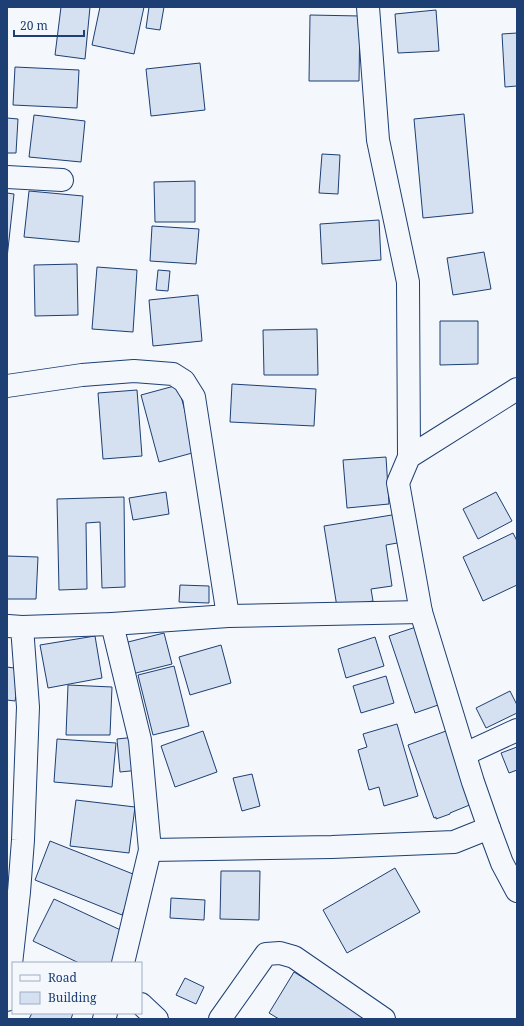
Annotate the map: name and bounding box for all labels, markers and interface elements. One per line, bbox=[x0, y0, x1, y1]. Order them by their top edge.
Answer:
scale bar bbox=[14, 12, 84, 38]
text: 20 m bbox=[20, 17, 48, 34]
legend bbox=[12, 962, 142, 1014]
text: Road bbox=[48, 969, 78, 986]
text: Building bbox=[48, 989, 97, 1006]

